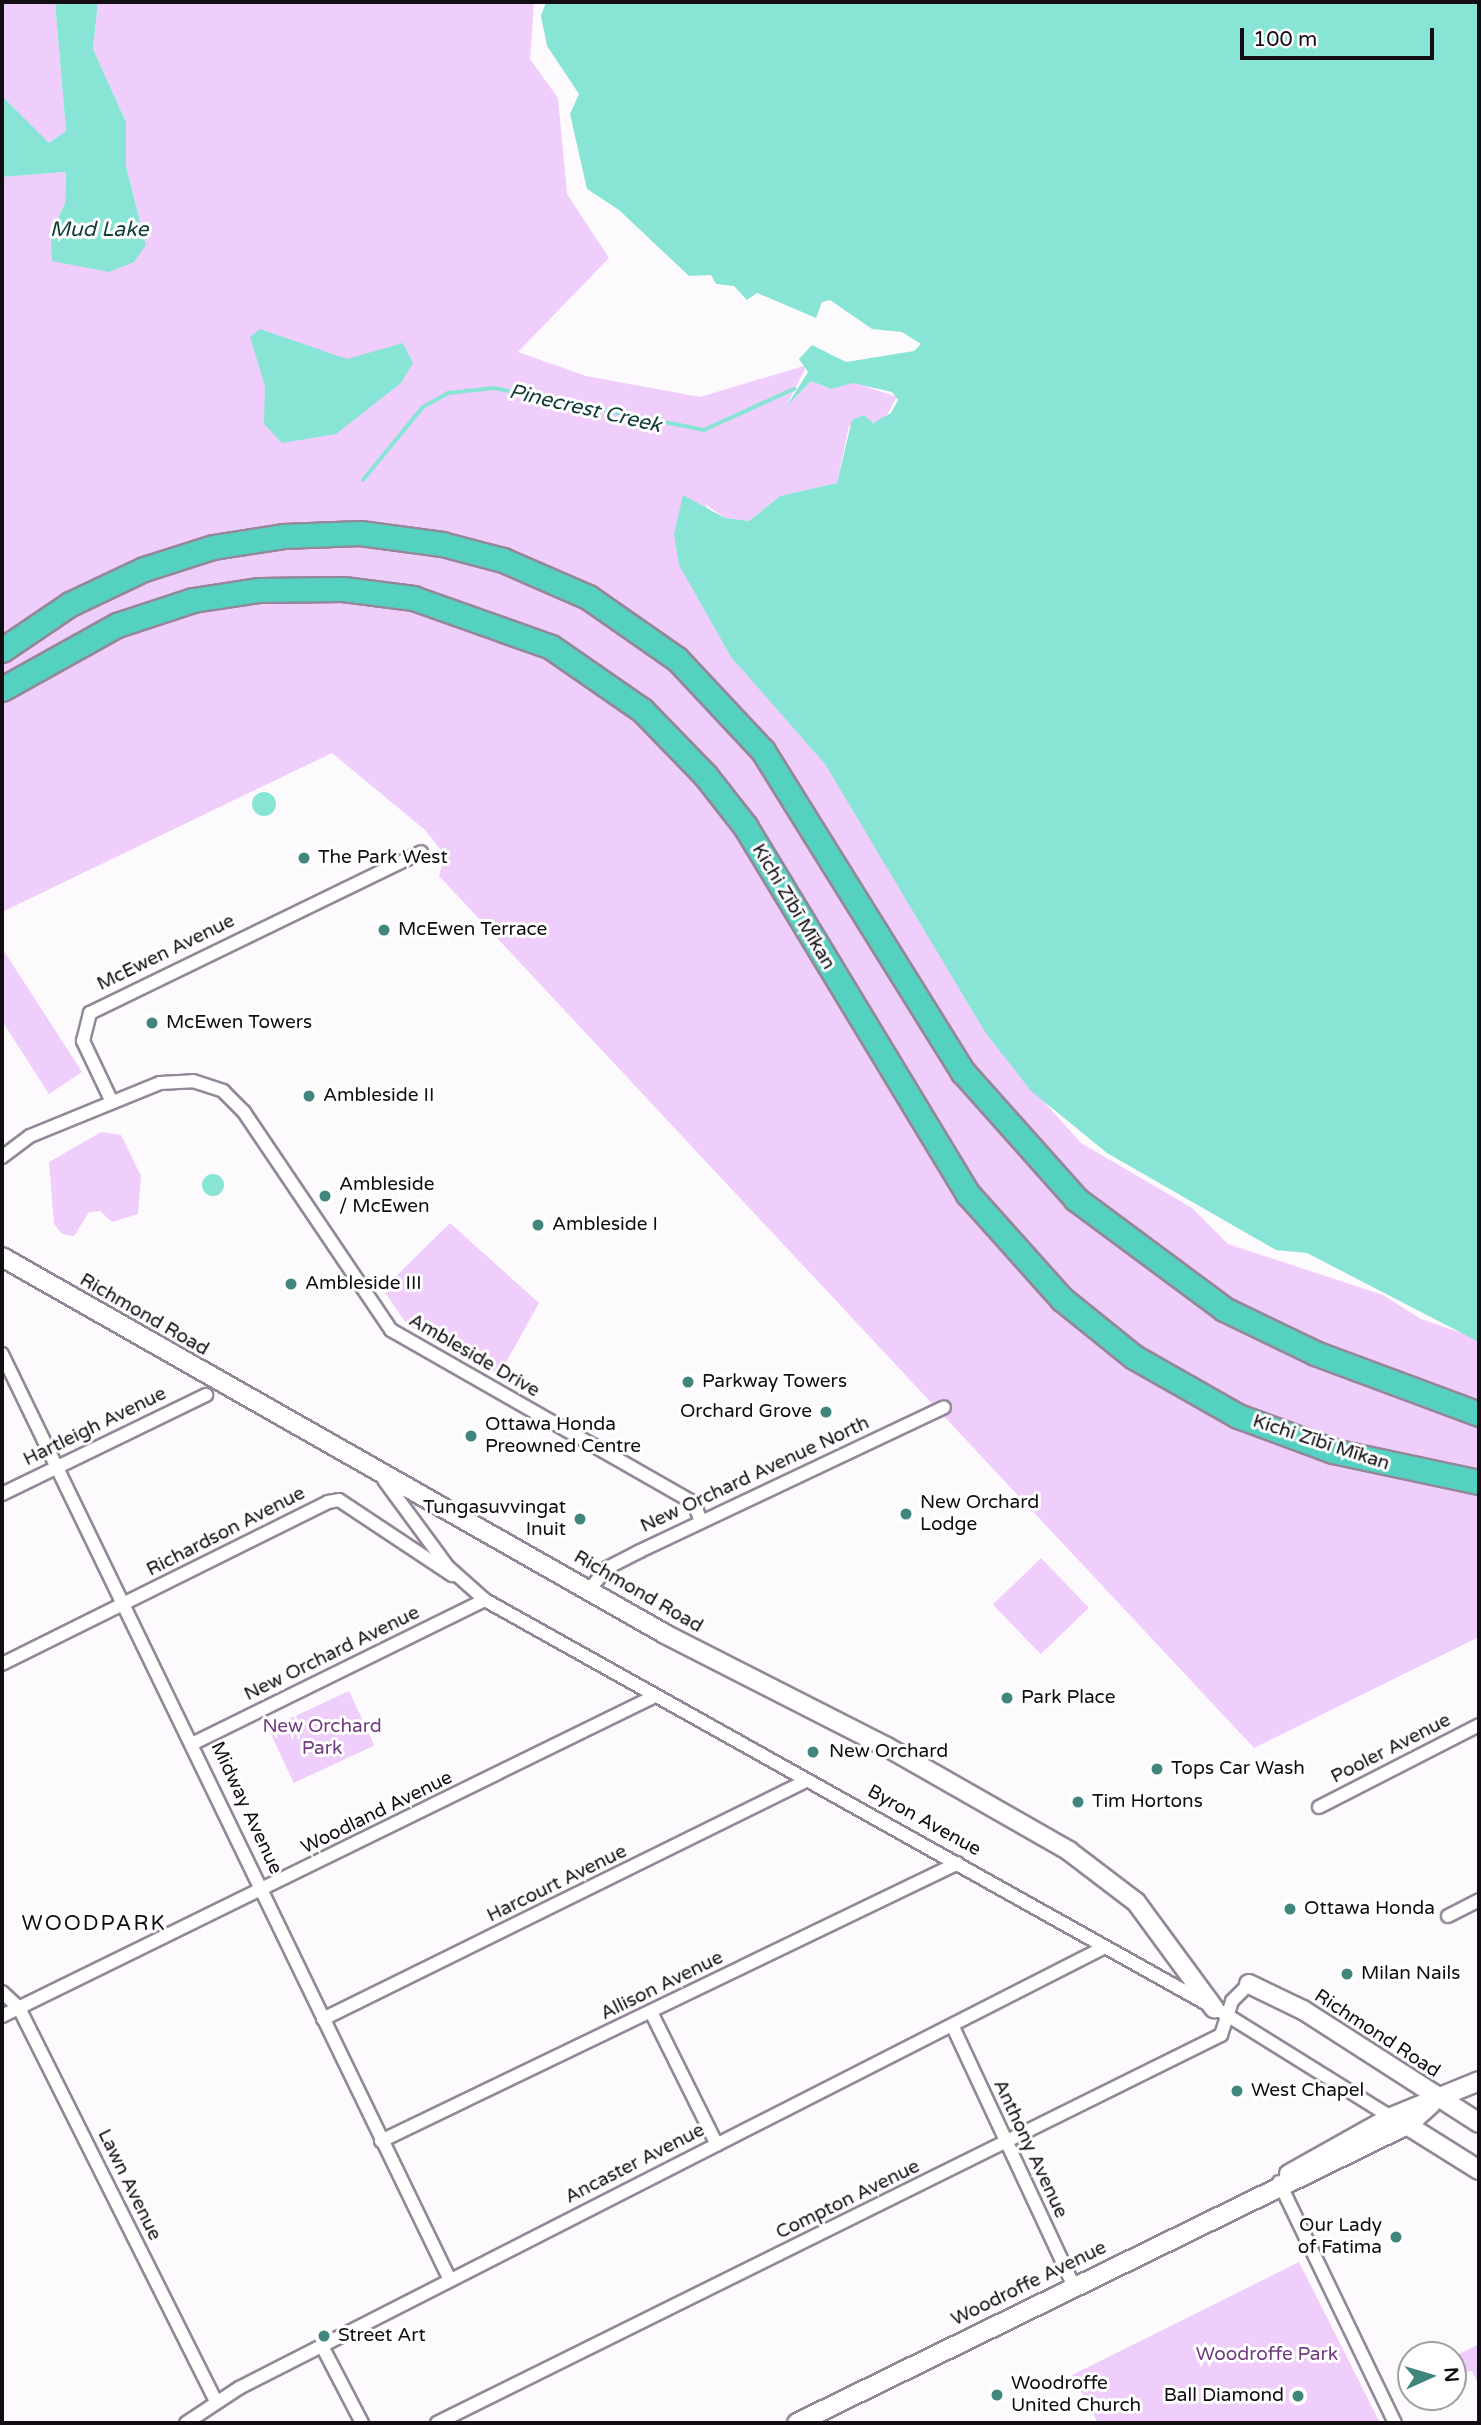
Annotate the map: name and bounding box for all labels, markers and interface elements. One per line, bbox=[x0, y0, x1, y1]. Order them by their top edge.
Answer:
scale bar bbox=[1243, 14, 1437, 58]
text: 100 m bbox=[1253, 27, 1317, 52]
water label: Mud Lake bbox=[50, 217, 148, 243]
water label: Pinecrest Creek bbox=[506, 379, 664, 439]
street label: Kichi Zībī Mīkan bbox=[746, 840, 840, 974]
place label: The Park West bbox=[318, 847, 448, 869]
marker: The Park West bbox=[296, 850, 312, 866]
street label: McEwen Avenue bbox=[93, 910, 239, 996]
place label: McEwen Terrace bbox=[398, 919, 547, 941]
marker: McEwen Terrace bbox=[376, 922, 392, 938]
place label: McEwen Towers bbox=[166, 1012, 312, 1034]
marker: McEwen Towers bbox=[144, 1015, 160, 1031]
place label: Ambleside II bbox=[323, 1085, 434, 1107]
marker: Ambleside II bbox=[301, 1088, 317, 1104]
place label: Ambleside / McEwen bbox=[339, 1174, 435, 1218]
marker: Ambleside / McEwen bbox=[317, 1188, 333, 1204]
place label: Ambleside I bbox=[552, 1214, 658, 1236]
marker: Ambleside I bbox=[530, 1217, 546, 1233]
street label: Richmond Road bbox=[75, 1269, 213, 1361]
place label: Ambleside III bbox=[305, 1273, 422, 1295]
marker: Ambleside III bbox=[283, 1276, 299, 1292]
street label: Ambleside Drive bbox=[405, 1309, 543, 1403]
place label: Parkway Towers bbox=[702, 1371, 847, 1393]
marker: Parkway Towers bbox=[680, 1374, 696, 1390]
street label: Hartleigh Avenue bbox=[20, 1383, 170, 1471]
place label: Orchard Grove bbox=[680, 1401, 812, 1423]
marker: Orchard Grove bbox=[818, 1404, 834, 1420]
street label: Kichi Zībī Mīkan bbox=[1250, 1410, 1392, 1476]
street label: New Orchard Avenue North bbox=[637, 1412, 873, 1538]
place label: Ottawa Honda Preowned Centre bbox=[485, 1414, 641, 1458]
marker: Ottawa Honda Preowned Centre bbox=[463, 1428, 479, 1444]
street label: Richardson Avenue bbox=[143, 1482, 309, 1582]
place label: New Orchard Lodge bbox=[920, 1492, 1039, 1536]
place label: Tungasuvvingat Inuit bbox=[423, 1497, 566, 1541]
marker: New Orchard Lodge bbox=[898, 1506, 914, 1522]
marker: Tungasuvvingat Inuit bbox=[572, 1511, 588, 1527]
street label: Richmond Road bbox=[569, 1546, 707, 1638]
street label: New Orchard Avenue bbox=[241, 1602, 423, 1706]
place label: Park Place bbox=[1021, 1687, 1115, 1709]
marker: Park Place bbox=[999, 1690, 1015, 1706]
street label: Pooler Avenue bbox=[1327, 1709, 1455, 1789]
park label: New Orchard Park bbox=[262, 1716, 382, 1760]
street label: Midway Avenue bbox=[205, 1738, 287, 1878]
place label: New Orchard bbox=[829, 1741, 948, 1763]
marker: New Orchard bbox=[803, 1742, 823, 1762]
place label: Tops Car Wash bbox=[1171, 1758, 1305, 1780]
marker: Tops Car Wash bbox=[1149, 1761, 1165, 1777]
street label: Woodland Avenue bbox=[298, 1767, 456, 1859]
street label: Byron Avenue bbox=[863, 1780, 985, 1862]
place label: Tim Hortons bbox=[1092, 1791, 1203, 1813]
marker: Tim Hortons bbox=[1070, 1794, 1086, 1810]
street label: Harcourt Avenue bbox=[483, 1840, 631, 1928]
place label: Ottawa Honda bbox=[1304, 1898, 1435, 1920]
marker: Ottawa Honda bbox=[1282, 1901, 1298, 1917]
district label: WOODPARK bbox=[23, 1911, 165, 1937]
street label: Allison Avenue bbox=[597, 1947, 727, 2025]
place label: Milan Nails bbox=[1361, 1963, 1460, 1985]
marker: Milan Nails bbox=[1339, 1966, 1355, 1982]
street label: Richmond Road bbox=[1310, 1985, 1444, 2083]
street label: Anthony Avenue bbox=[988, 2076, 1072, 2222]
place label: West Chapel bbox=[1251, 2080, 1364, 2102]
marker: West Chapel bbox=[1229, 2083, 1245, 2099]
street label: Ancaster Avenue bbox=[561, 2119, 709, 2209]
street label: Lawn Avenue bbox=[92, 2126, 166, 2244]
street label: Compton Avenue bbox=[772, 2155, 924, 2245]
place label: Our Lady of Fatima bbox=[1298, 2215, 1382, 2259]
marker: Our Lady of Fatima bbox=[1388, 2229, 1404, 2245]
street label: Woodroffe Avenue bbox=[948, 2237, 1110, 2331]
place label: Street Art bbox=[338, 2325, 426, 2347]
marker: Street Art bbox=[316, 2328, 332, 2344]
north arrow bbox=[1397, 2341, 1467, 2411]
park label: Woodroffe Park bbox=[1196, 2344, 1338, 2366]
text: N bbox=[1439, 2366, 1462, 2383]
place label: Woodroffe United Church bbox=[1011, 2373, 1141, 2417]
place label: Ball Diamond bbox=[1164, 2385, 1284, 2407]
marker: Woodroffe United Church bbox=[989, 2387, 1005, 2403]
marker: Ball Diamond bbox=[1290, 2388, 1306, 2404]

